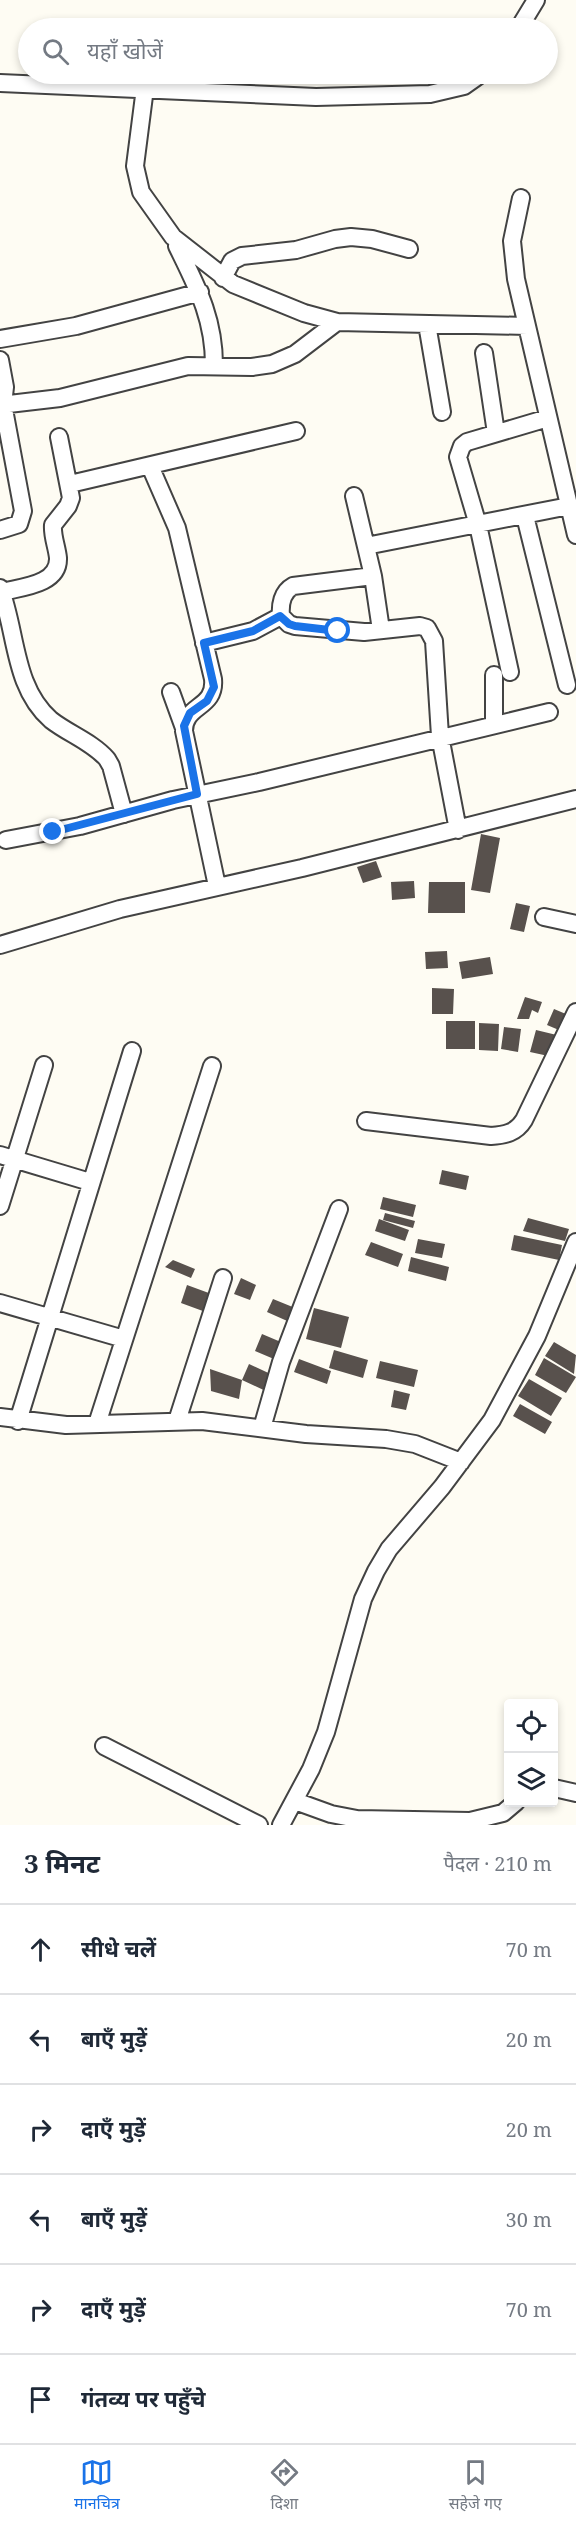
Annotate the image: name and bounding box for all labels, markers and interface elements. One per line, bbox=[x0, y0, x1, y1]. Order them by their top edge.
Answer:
search box bbox=[18, 18, 558, 84]
icon: search bbox=[39, 35, 72, 68]
text: यहाँ खोजें bbox=[87, 35, 163, 65]
route start bbox=[324, 617, 350, 643]
route end bbox=[39, 818, 65, 844]
map controls bbox=[504, 1699, 558, 1807]
button: locate bbox=[504, 1699, 558, 1753]
button: layers bbox=[504, 1753, 558, 1807]
text: 3 मिनट bbox=[24, 1845, 100, 1881]
text: पैदल · 210 m bbox=[443, 1850, 552, 1877]
icon: ahead bbox=[24, 1933, 57, 1966]
text: सीधे चलें bbox=[81, 1933, 156, 1963]
text: 70 m bbox=[506, 1936, 552, 1963]
icon: left bbox=[24, 2023, 57, 2056]
text: बाएँ मुड़ें bbox=[81, 2023, 147, 2053]
text: 20 m bbox=[506, 2026, 552, 2053]
icon: right bbox=[24, 2113, 57, 2146]
text: दाएँ मुड़ें bbox=[81, 2113, 146, 2143]
text: 20 m bbox=[506, 2116, 552, 2143]
icon: left bbox=[24, 2203, 57, 2236]
text: बाएँ मुड़ें bbox=[81, 2203, 147, 2233]
text: 30 m bbox=[506, 2206, 552, 2233]
icon: right bbox=[24, 2293, 57, 2326]
text: दाएँ मुड़ें bbox=[81, 2293, 146, 2323]
text: 70 m bbox=[506, 2296, 552, 2323]
icon: arrive bbox=[24, 2383, 57, 2416]
text: गंतव्य पर पहुँचे bbox=[81, 2383, 206, 2413]
tab: मानचित्र bbox=[74, 2456, 120, 2516]
tab: दिशा bbox=[268, 2456, 301, 2516]
tab: सहेजे गए bbox=[449, 2456, 502, 2516]

